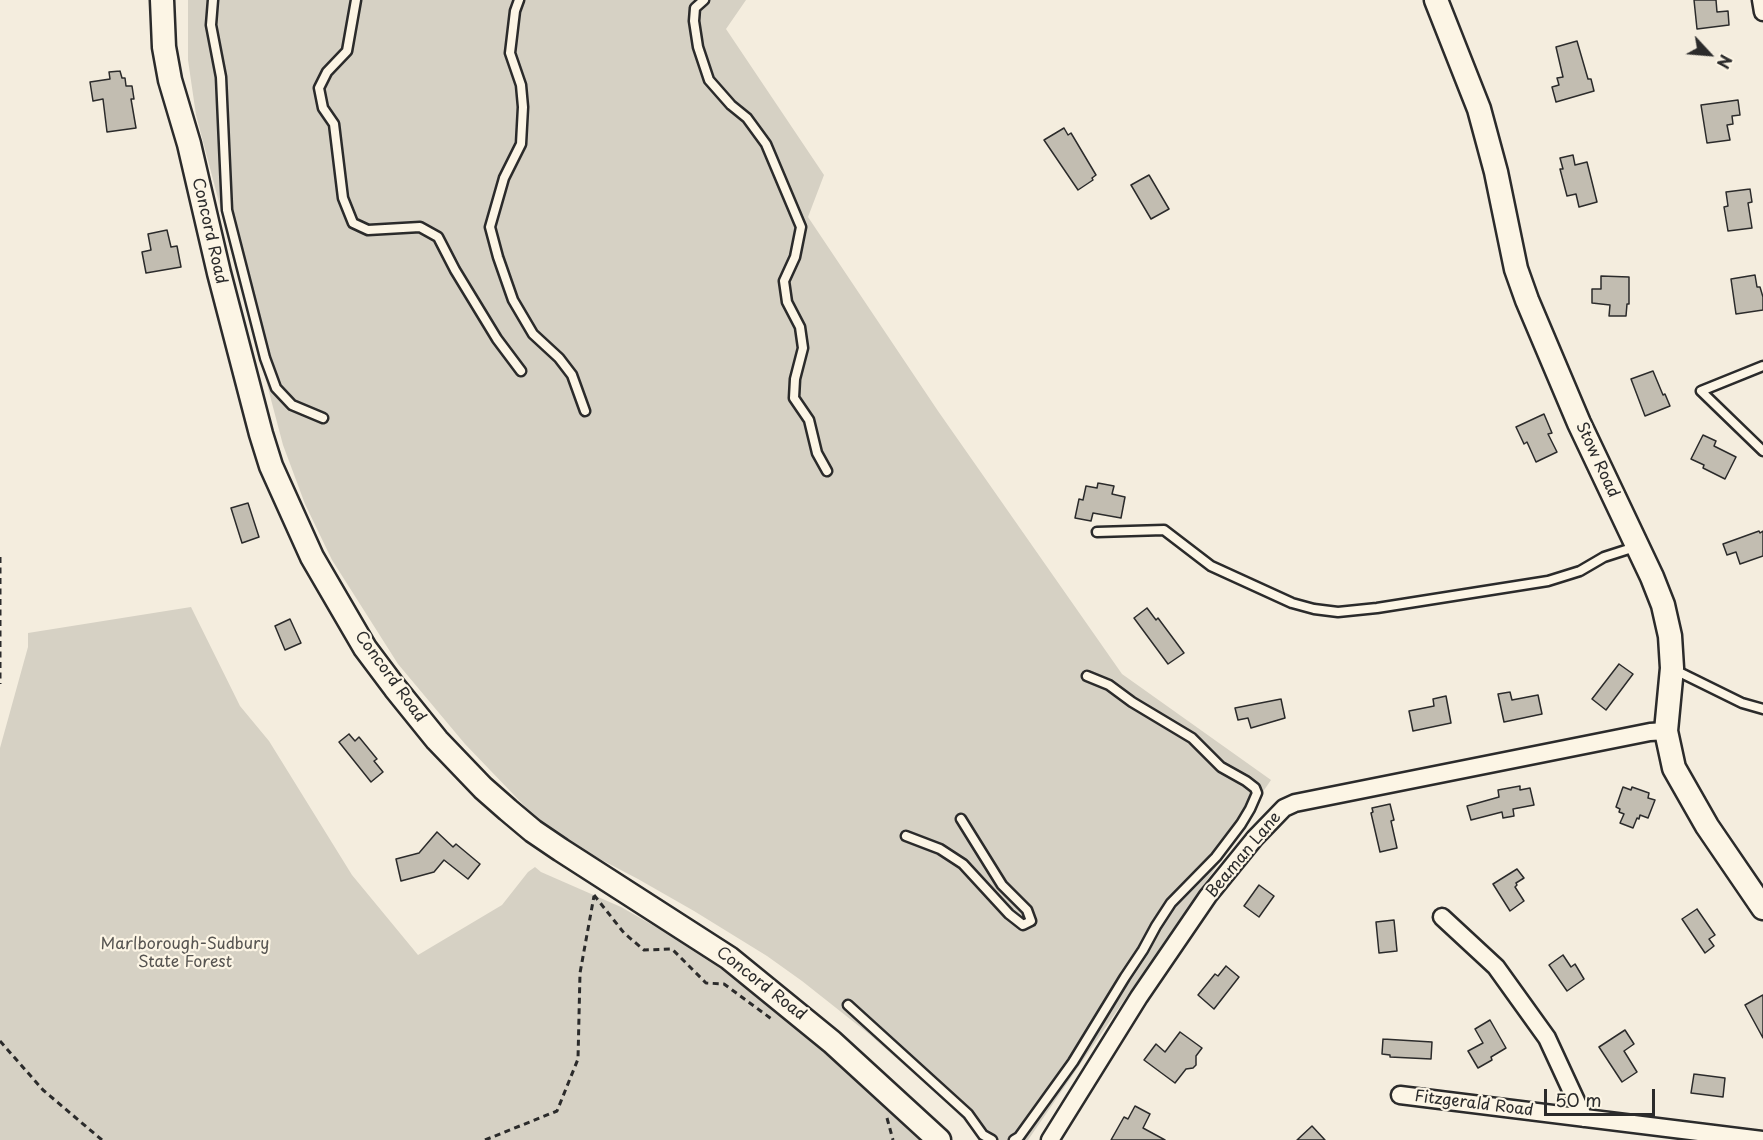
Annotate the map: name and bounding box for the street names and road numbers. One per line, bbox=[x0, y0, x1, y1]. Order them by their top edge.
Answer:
street label: Concord Road bbox=[187, 176, 231, 286]
street label: Stow Road bbox=[1571, 419, 1623, 501]
street label: Concord Road bbox=[350, 628, 430, 726]
street label: Beaman Lane bbox=[1202, 808, 1286, 902]
street label: Concord Road bbox=[712, 943, 810, 1025]
street label: Fitzgerald Road bbox=[1413, 1087, 1535, 1121]

